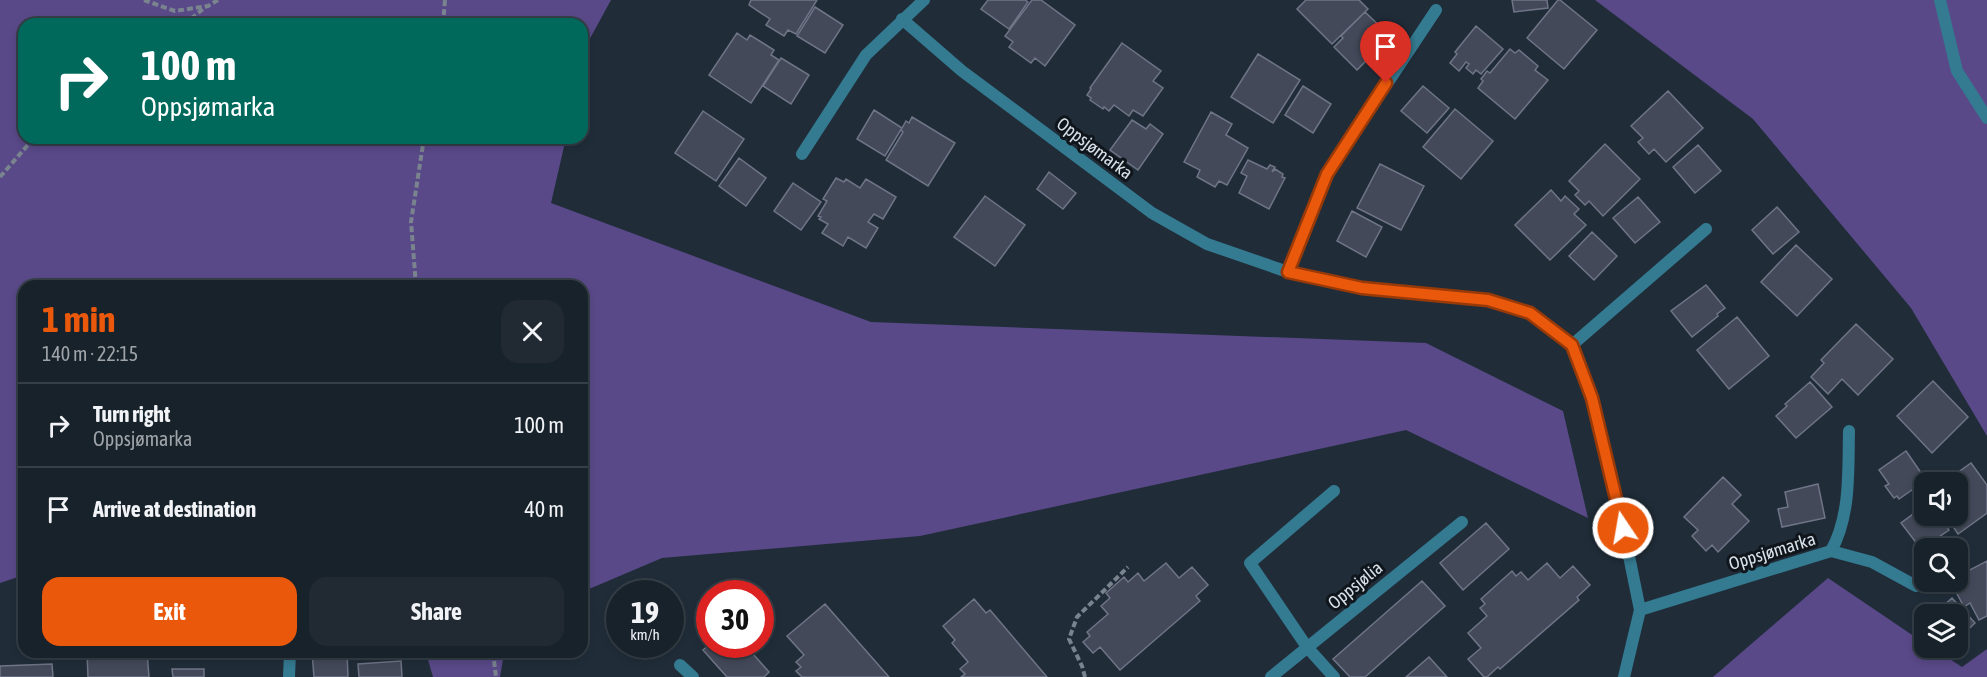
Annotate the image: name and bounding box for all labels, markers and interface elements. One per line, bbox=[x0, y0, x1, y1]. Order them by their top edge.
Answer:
pin bbox=[1360, 21, 1411, 83]
icon: arrive bbox=[1369, 30, 1402, 63]
text: 100 m bbox=[141, 41, 236, 89]
icon: right bbox=[42, 42, 120, 120]
text: Oppsjømarka bbox=[141, 91, 275, 122]
street label: Oppsjømarka bbox=[1053, 113, 1137, 183]
text: 1 min bbox=[42, 298, 116, 340]
button: close bbox=[501, 300, 564, 363]
text: 140 m · 22:15 bbox=[42, 342, 138, 365]
text: Turn right bbox=[93, 401, 170, 427]
icon: right bbox=[42, 409, 75, 442]
text: 100 m bbox=[514, 412, 564, 438]
text: Oppsjømarka bbox=[93, 427, 192, 450]
map controls bbox=[1914, 472, 1968, 658]
button: sound bbox=[1914, 472, 1968, 526]
icon: arrive bbox=[42, 493, 75, 526]
text: Arrive at destination bbox=[93, 496, 256, 522]
text: 40 m bbox=[524, 496, 564, 522]
position arrow bbox=[1591, 496, 1655, 560]
street label: Oppsjømarka bbox=[1726, 528, 1818, 574]
button: search bbox=[1914, 538, 1968, 592]
street label: Oppsjølia bbox=[1324, 557, 1386, 613]
button: Exit bbox=[42, 577, 297, 646]
button: Share bbox=[309, 577, 564, 646]
speed limit sign: 30 bbox=[696, 580, 774, 658]
text: 19 bbox=[631, 595, 659, 629]
button: layers bbox=[1914, 604, 1968, 658]
text: km/h bbox=[630, 626, 660, 643]

